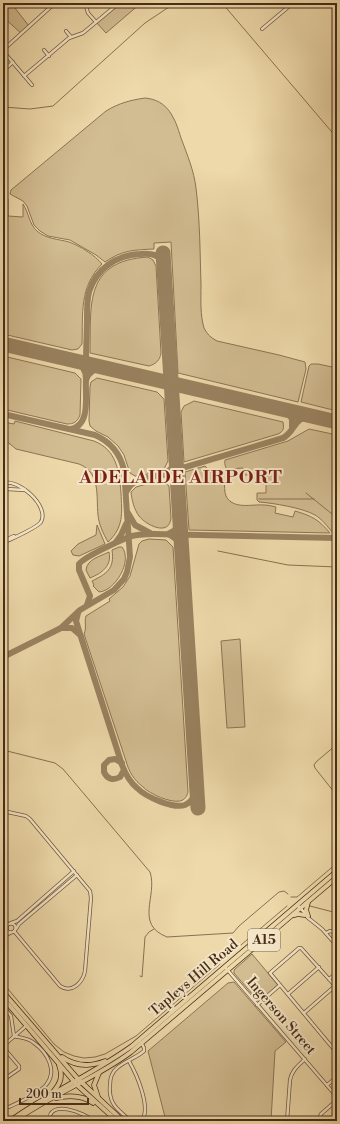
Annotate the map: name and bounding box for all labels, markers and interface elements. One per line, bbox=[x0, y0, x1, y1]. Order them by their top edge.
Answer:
district label: ADELAIDE AIRPORT bbox=[78, 466, 283, 489]
road number: A15 bbox=[248, 929, 280, 951]
street label: Tapleys Hill Road bbox=[146, 936, 242, 1020]
street label: Ingerson Street bbox=[242, 973, 320, 1059]
scale bar bbox=[20, 1080, 88, 1106]
text: 200 m bbox=[26, 1087, 62, 1102]

